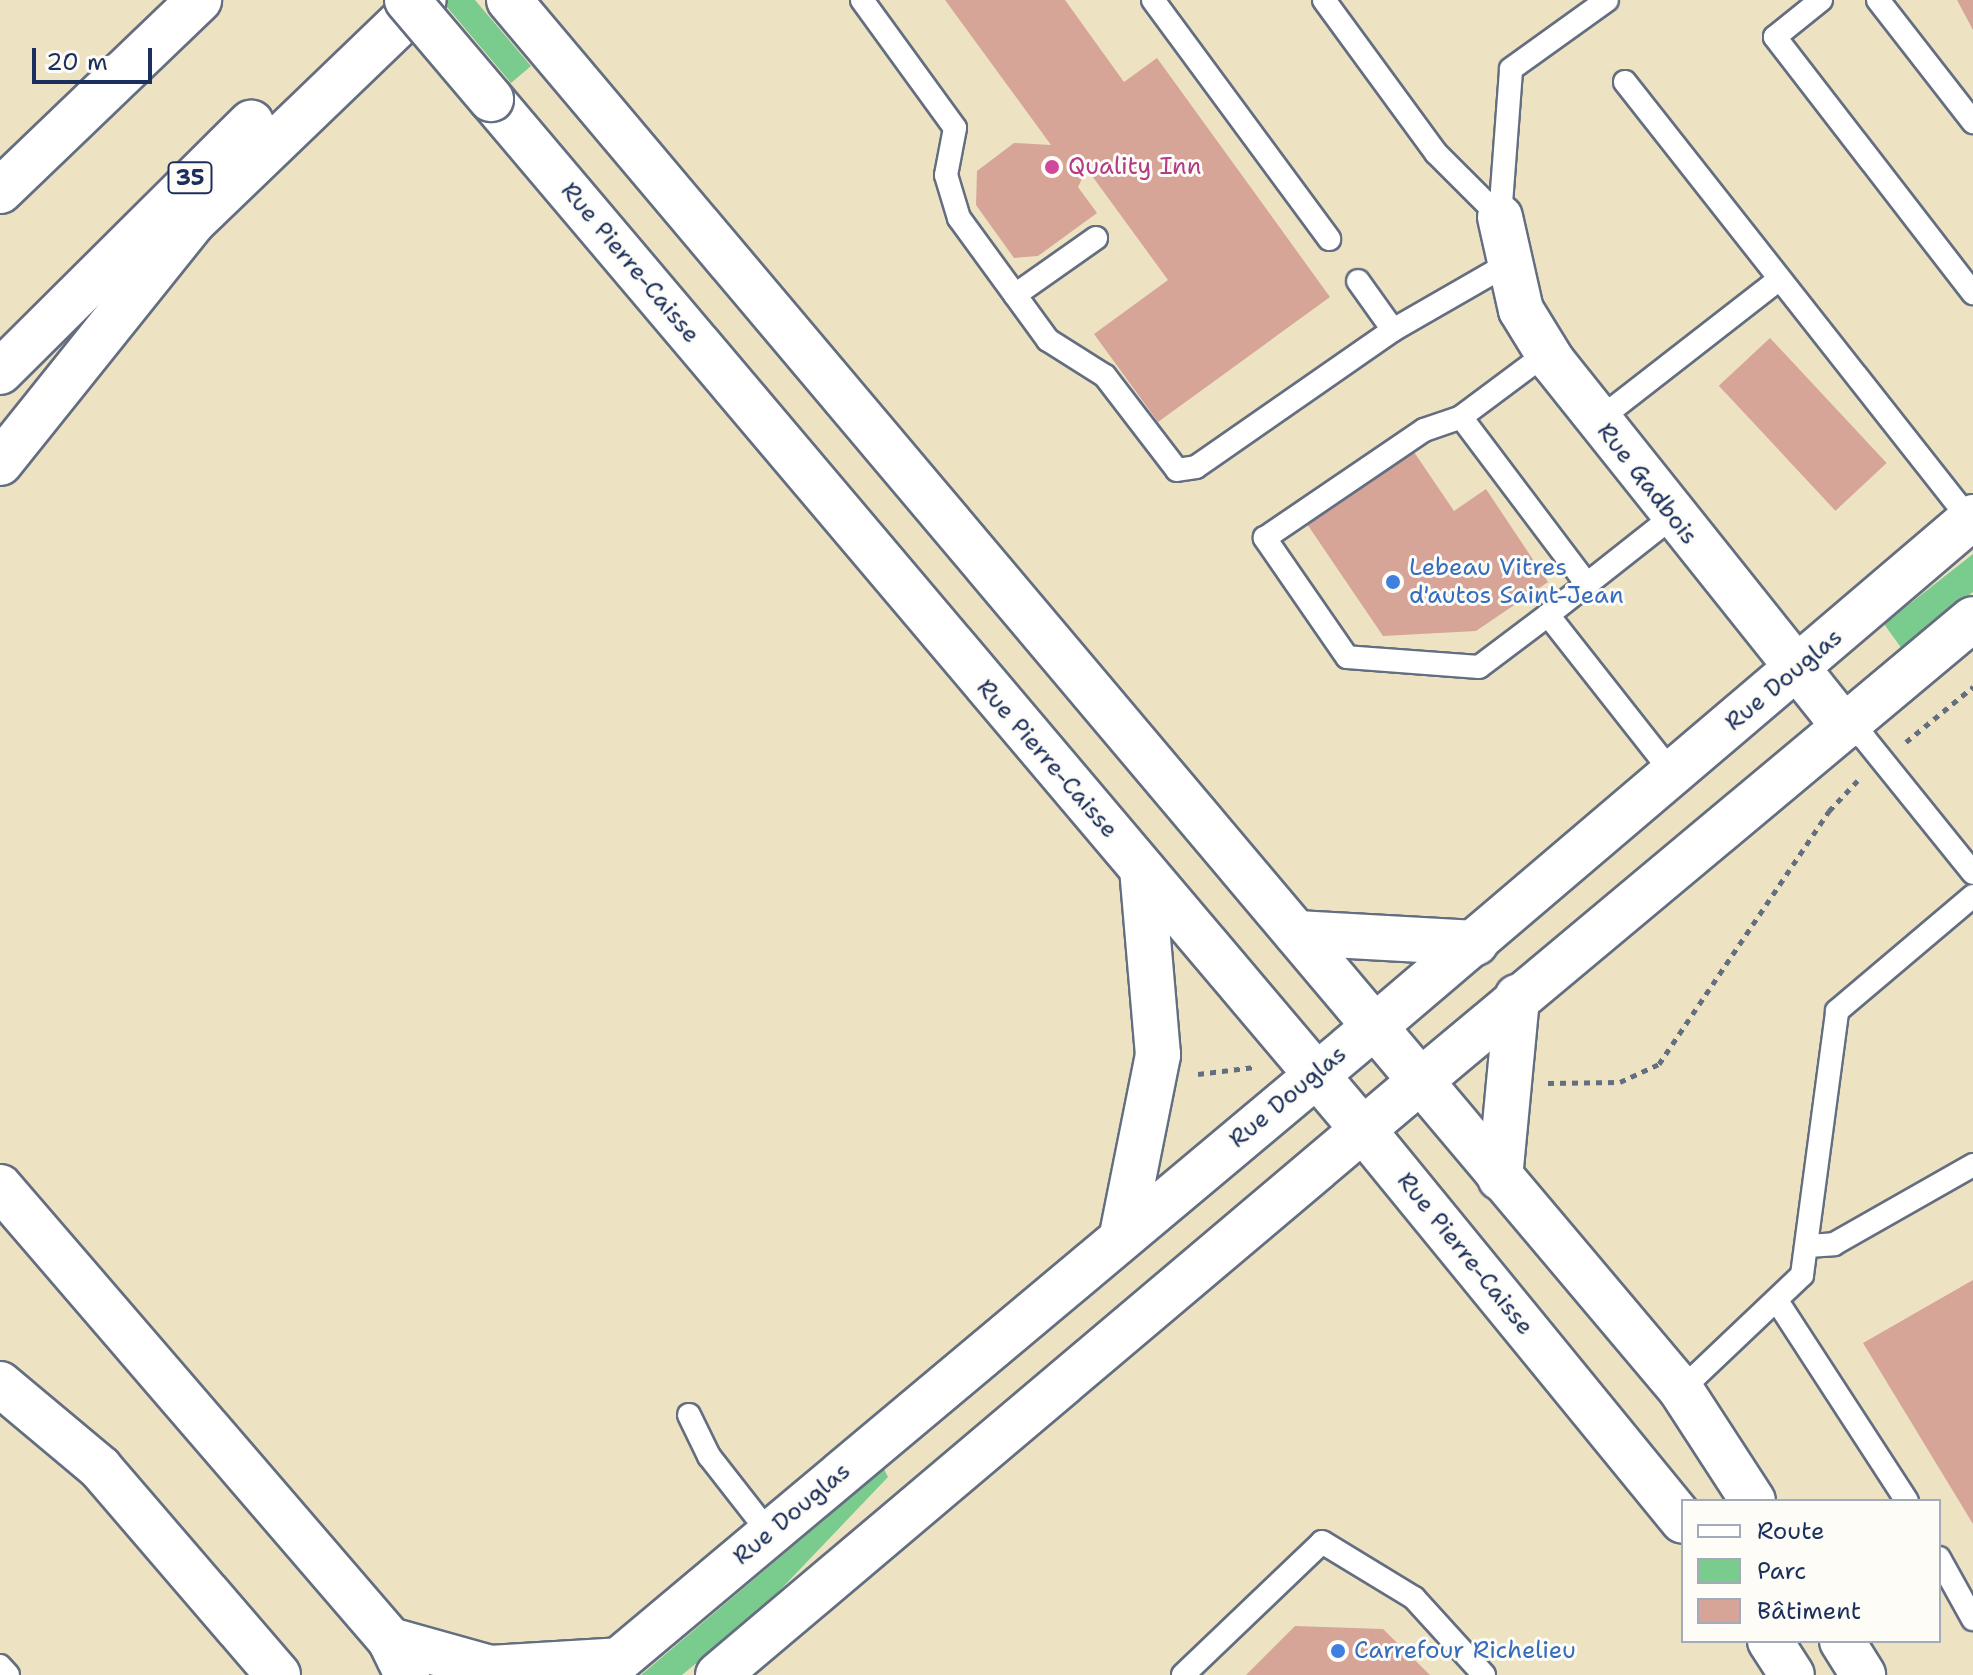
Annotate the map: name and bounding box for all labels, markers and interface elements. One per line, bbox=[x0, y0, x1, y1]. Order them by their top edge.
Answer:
scale bar bbox=[36, 32, 156, 82]
text: 20 m bbox=[46, 46, 108, 78]
place label: Quality Inn bbox=[1068, 153, 1201, 181]
marker: Quality Inn bbox=[1043, 158, 1061, 176]
road number: 35 bbox=[166, 160, 214, 196]
street label: Rue Pierre-Caisse bbox=[554, 177, 706, 349]
street label: Rue Gadbois bbox=[1591, 418, 1703, 550]
place label: Lebeau Vitres d'autos Saint-Jean bbox=[1409, 554, 1624, 610]
marker: Lebeau Vitres d'autos Saint-Jean bbox=[1384, 573, 1402, 591]
street label: Rue Douglas bbox=[1720, 623, 1848, 737]
street label: Rue Pierre-Caisse bbox=[970, 674, 1124, 844]
street label: Rue Douglas bbox=[1224, 1040, 1352, 1154]
street label: Rue Pierre-Caisse bbox=[1391, 1167, 1539, 1341]
street label: Rue Douglas bbox=[728, 1457, 856, 1571]
legend bbox=[1681, 1499, 1941, 1643]
text: Route bbox=[1757, 1515, 1825, 1547]
text: Parc bbox=[1757, 1555, 1806, 1587]
text: Bâtiment bbox=[1757, 1595, 1861, 1627]
place label: Carrefour Richelieu bbox=[1354, 1637, 1576, 1665]
marker: Carrefour Richelieu bbox=[1329, 1642, 1347, 1660]

